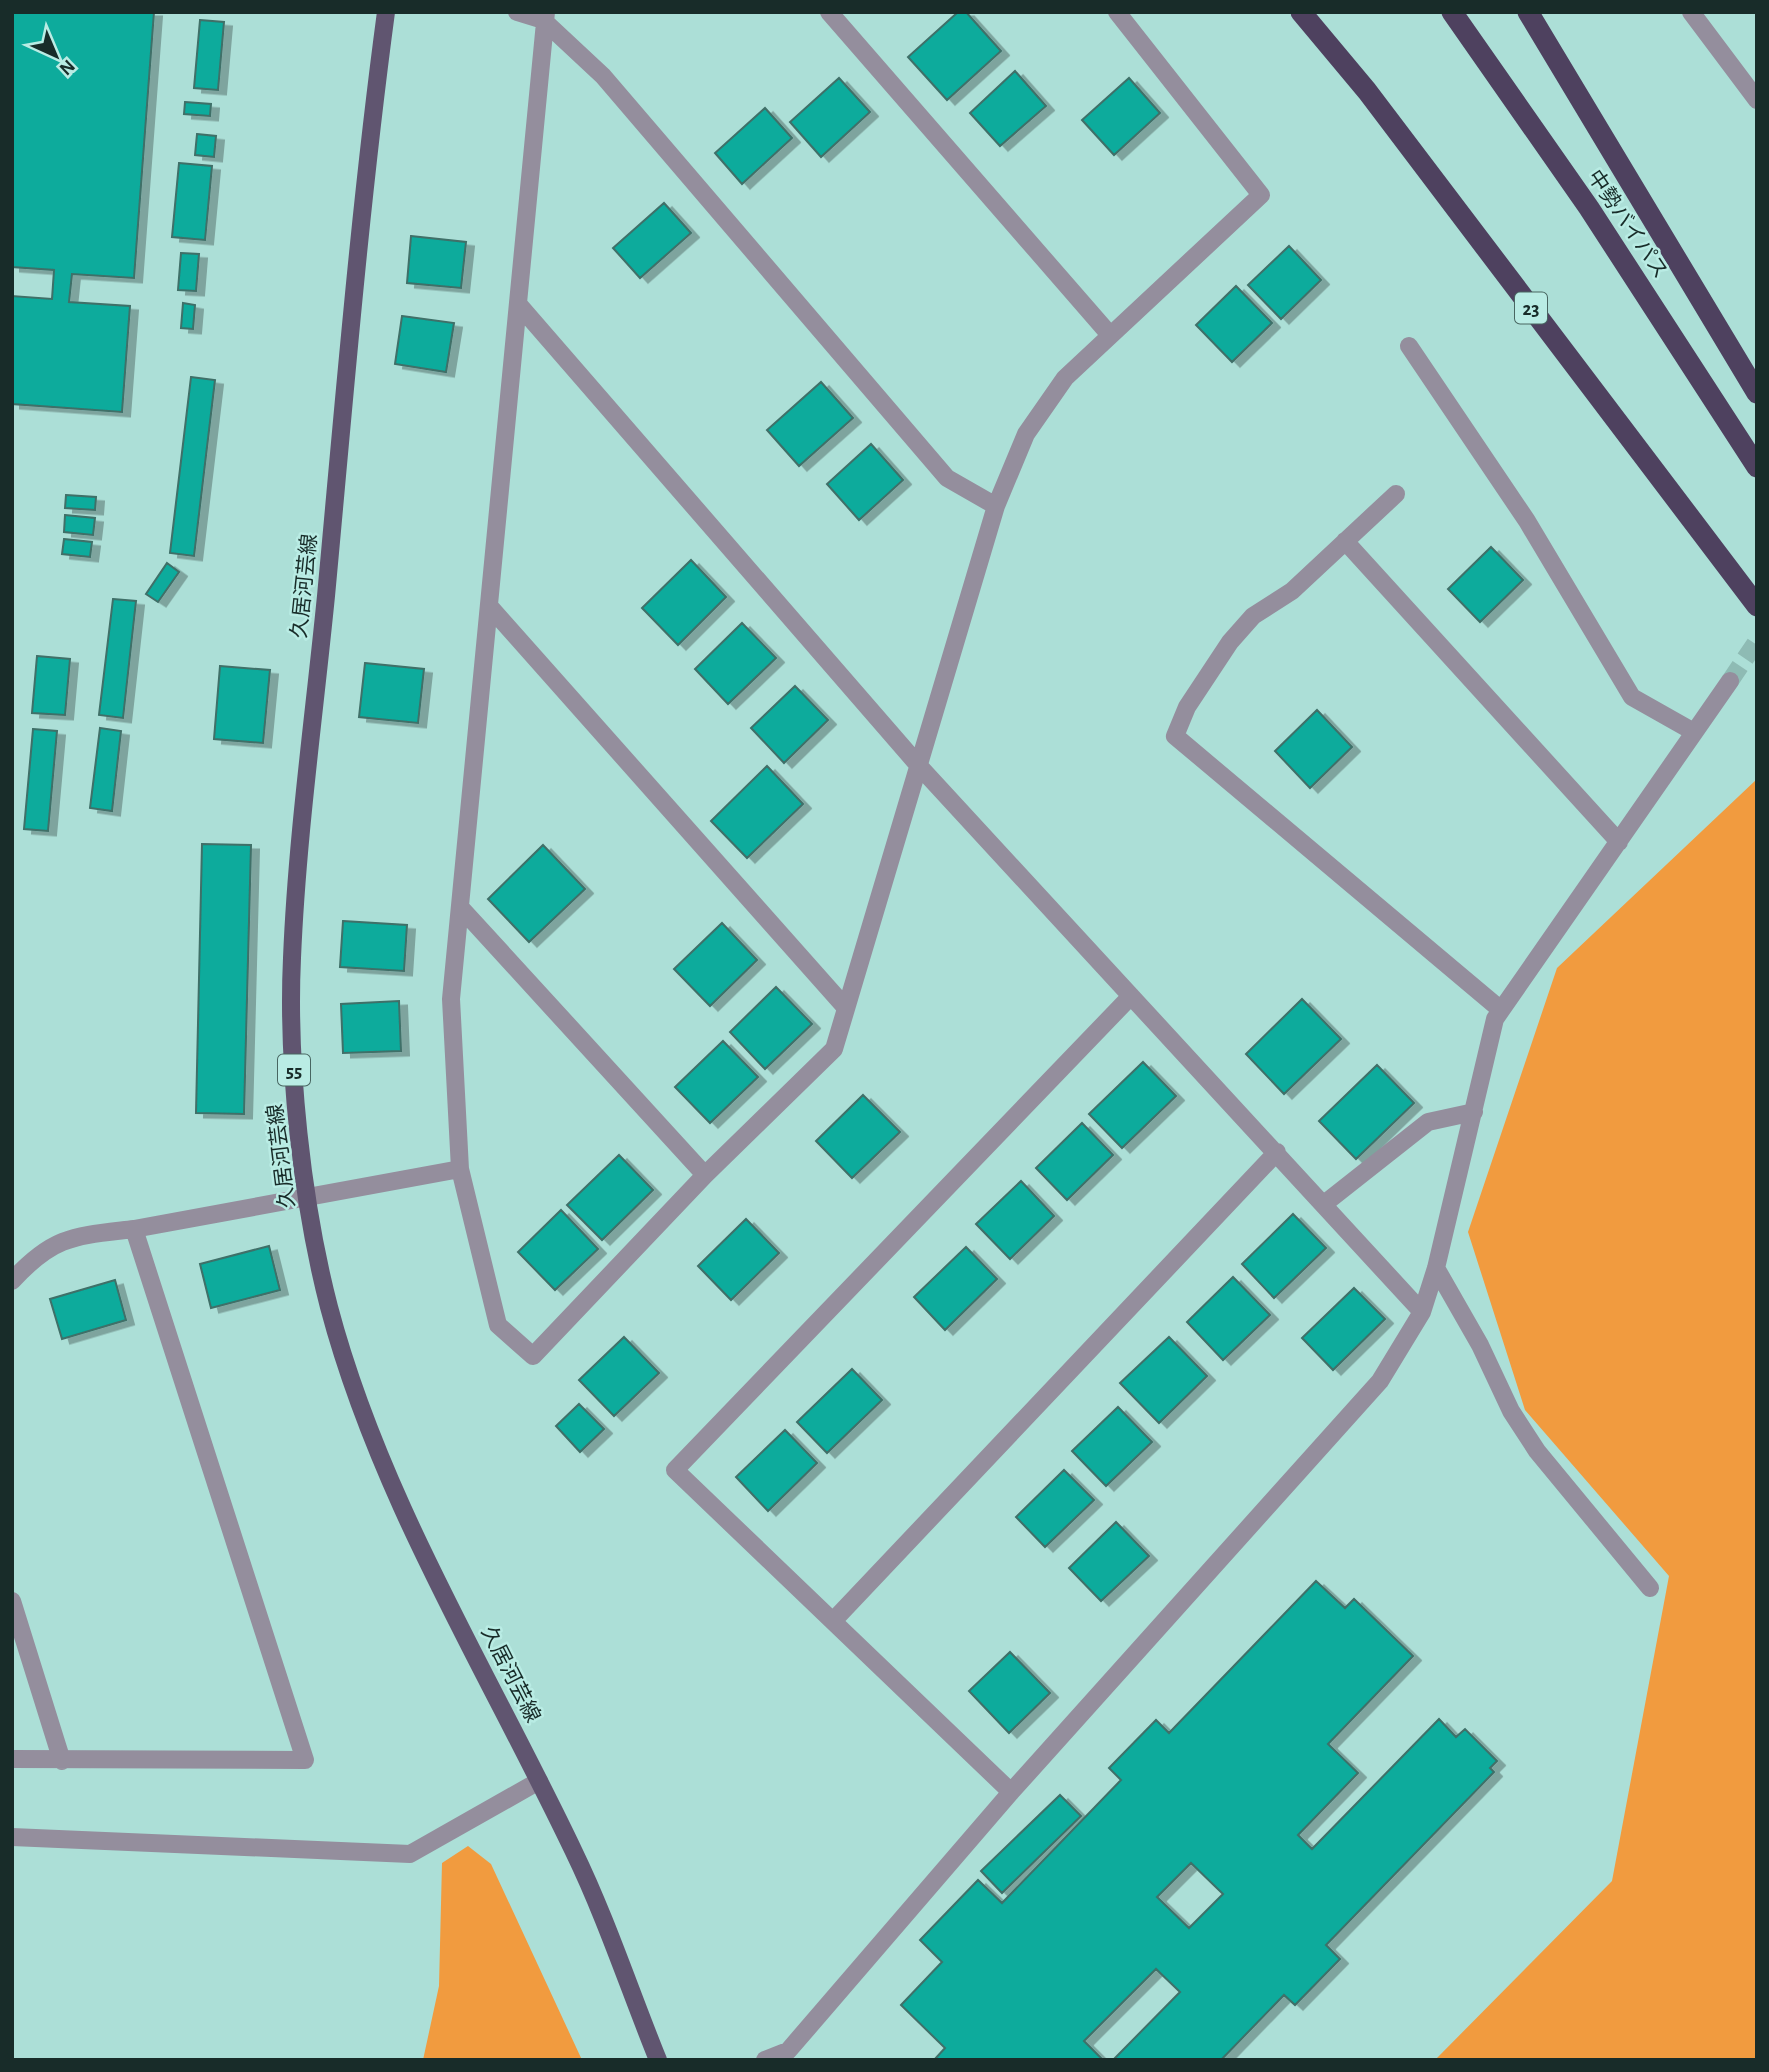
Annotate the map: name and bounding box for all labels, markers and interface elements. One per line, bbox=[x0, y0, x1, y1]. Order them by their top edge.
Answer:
north arrow bbox=[21, 21, 91, 91]
text: N bbox=[55, 56, 78, 79]
street label: 中勢バイパス bbox=[1584, 166, 1672, 282]
road number: 23 bbox=[1515, 292, 1547, 324]
street label: 久居河芸線 bbox=[288, 533, 320, 639]
road number: 55 bbox=[278, 1054, 310, 1086]
street label: 久居河芸線 bbox=[264, 1103, 298, 1209]
street label: 久居河芸線 bbox=[477, 1622, 545, 1726]

